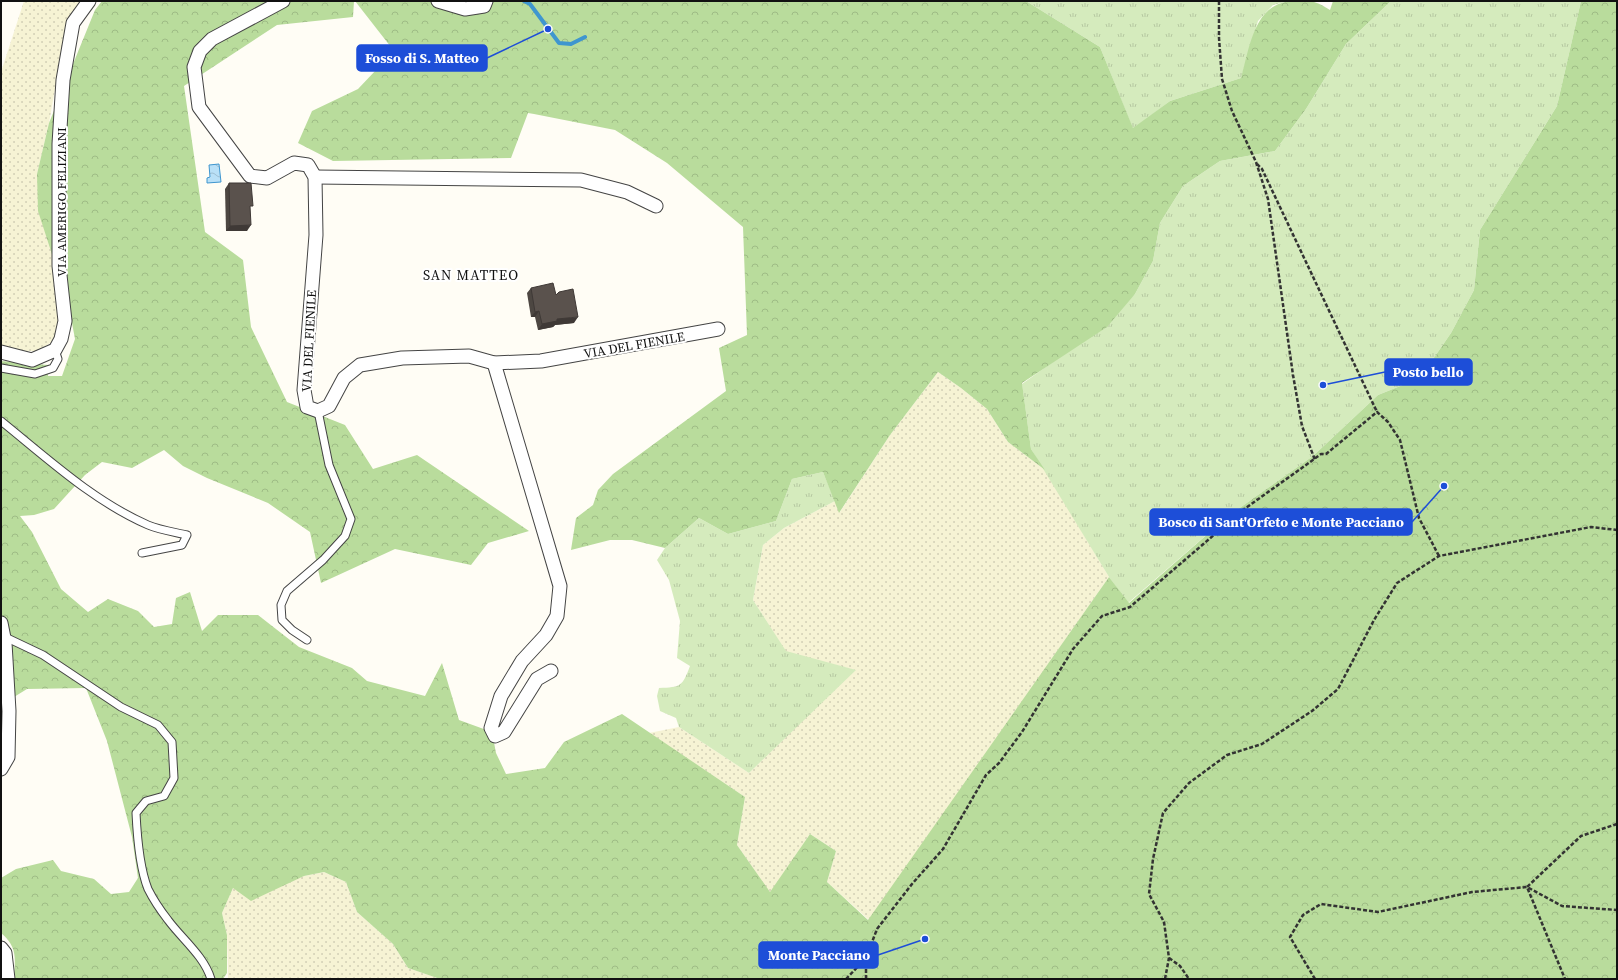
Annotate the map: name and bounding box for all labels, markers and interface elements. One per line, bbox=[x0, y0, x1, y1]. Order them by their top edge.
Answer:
callout: Fosso di S. Matteo bbox=[357, 45, 487, 71]
text: Fosso di S. Matteo bbox=[365, 48, 479, 68]
street label: VIA AMERIGO FELIZIANI bbox=[53, 127, 70, 277]
district label: SAN MATTEO bbox=[423, 265, 519, 285]
street label: VIA DEL FIENILE bbox=[298, 289, 320, 393]
street label: VIA DEL FIENILE bbox=[582, 328, 686, 362]
callout: Posto bello bbox=[1385, 359, 1472, 385]
text: Posto bello bbox=[1392, 362, 1464, 382]
callout: Bosco di Sant'Orfeto e Monte Pacciano bbox=[1150, 509, 1412, 535]
text: Bosco di Sant'Orfeto e Monte Pacciano bbox=[1158, 512, 1404, 532]
callout: Monte Pacciano bbox=[759, 942, 878, 968]
text: Monte Pacciano bbox=[768, 945, 870, 965]

